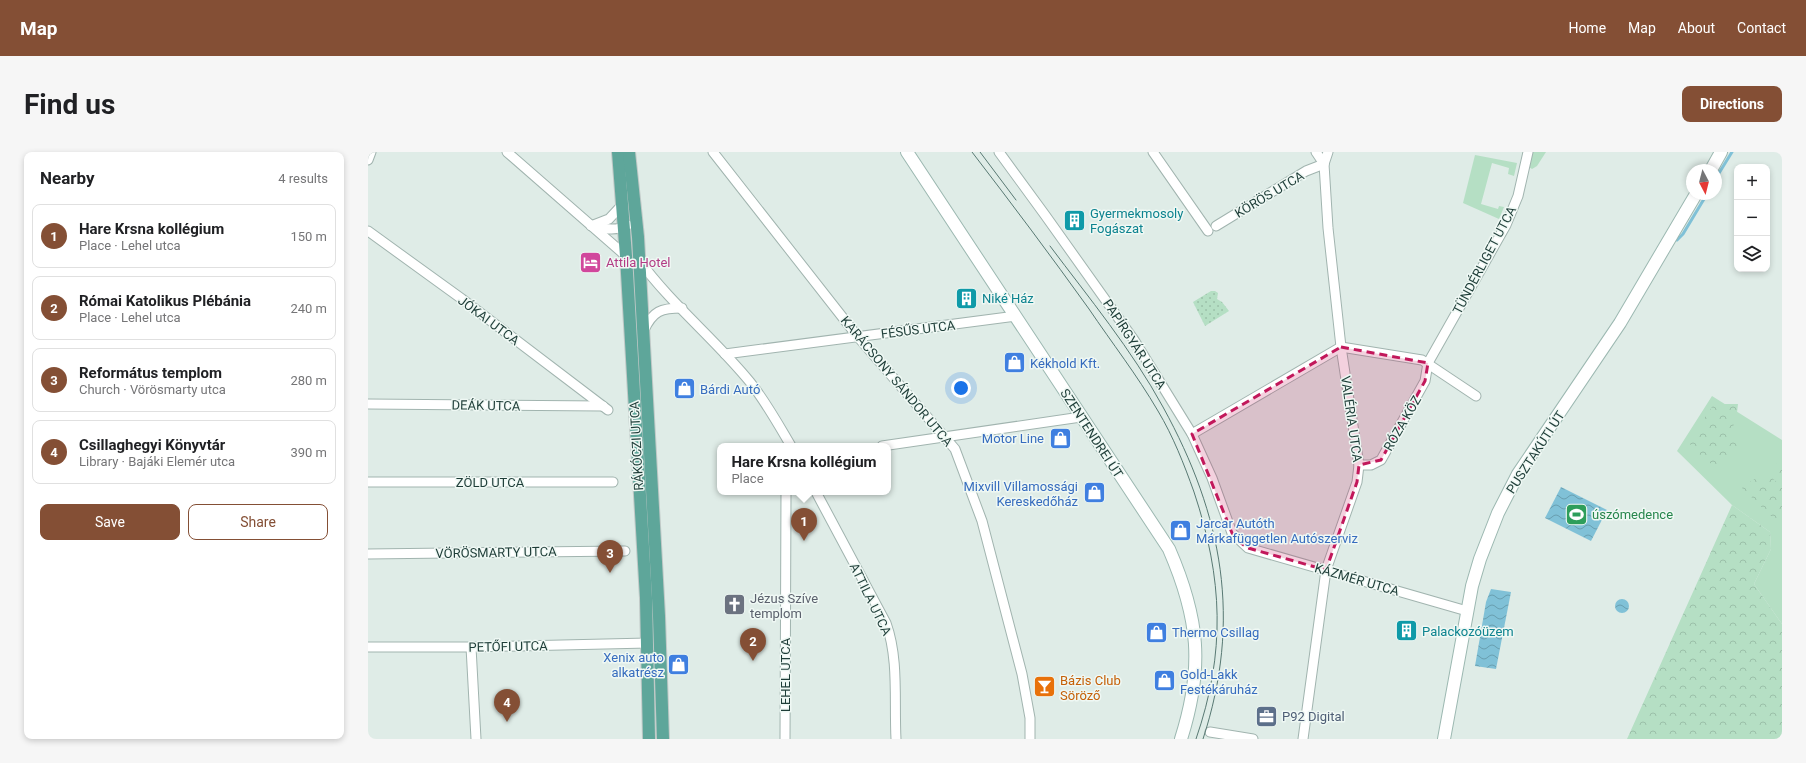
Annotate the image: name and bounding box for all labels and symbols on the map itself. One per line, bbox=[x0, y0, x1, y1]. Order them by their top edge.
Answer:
north arrow bbox=[1686, 164, 1722, 200]
street label: KÖRÖS UTCA bbox=[1232, 168, 1307, 221]
street label: TÜNDÉRLIGET UTCA bbox=[1450, 203, 1519, 317]
place label: Gyermekmosoly Fogászat bbox=[1090, 206, 1183, 236]
building icon: Gyermekmosoly Fogászat bbox=[1062, 207, 1088, 233]
hotel icon: Attila Hotel bbox=[578, 249, 604, 275]
place label: Attila Hotel bbox=[606, 255, 671, 270]
building icon: Niké Ház bbox=[953, 285, 979, 311]
place label: Niké Ház bbox=[982, 291, 1034, 306]
street label: JÓKAI UTCA bbox=[455, 293, 523, 349]
street label: PAPÍRGYÁR UTCA bbox=[1100, 296, 1170, 393]
street label: KARÁCSONY SÁNDOR UTCA bbox=[838, 313, 956, 450]
street label: FÉSŰS UTCA bbox=[880, 317, 957, 341]
shop icon: Kékhold Kft. bbox=[1002, 350, 1028, 376]
place label: Kékhold Kft. bbox=[1030, 356, 1100, 371]
street label: VALÉRIA UTCA bbox=[1338, 375, 1365, 464]
shop icon: Bárdi Autó bbox=[671, 376, 697, 402]
your location bbox=[951, 378, 971, 398]
place label: Bárdi Autó bbox=[700, 382, 760, 397]
street label: SZENTENDREI ÚT bbox=[1057, 386, 1126, 481]
street label: RÓZA KÖZ bbox=[1381, 393, 1424, 453]
street label: DEÁK UTCA bbox=[451, 397, 521, 414]
street label: RÁKÓCZI UTCA bbox=[627, 400, 646, 491]
street label: PUSZTAKÚTI ÚT bbox=[1503, 408, 1568, 496]
shop icon: Motor Line bbox=[1047, 425, 1073, 451]
place label: Motor Line bbox=[982, 431, 1044, 446]
street label: ZÖLD UTCA bbox=[456, 475, 525, 490]
place label: Mixvill Villamossági Kereskedőház bbox=[963, 479, 1079, 509]
shop icon: Mixvill Villamossági Kereskedőház bbox=[1081, 480, 1107, 506]
sports icon: úszómedence bbox=[1563, 501, 1589, 527]
place label: úszómedence bbox=[1592, 507, 1673, 522]
pin: 1 bbox=[791, 508, 817, 541]
place label: Jarcar Autóth Márkafüggetlen Autószerviz bbox=[1196, 516, 1358, 546]
shop icon: Jarcar Autóth Márkafüggetlen Autószerviz bbox=[1168, 517, 1194, 543]
pin: 3 bbox=[597, 540, 623, 573]
street label: VÖRÖSMARTY UTCA bbox=[435, 544, 557, 561]
street label: KÁZMÉR UTCA bbox=[1313, 560, 1401, 599]
street label: ATTILA UTCA bbox=[847, 561, 895, 638]
place label: Jézus Szíve templom bbox=[750, 591, 818, 621]
church icon: Jézus Szíve templom bbox=[722, 592, 748, 618]
building icon: Palackozóüzem bbox=[1393, 618, 1419, 644]
shop icon: Thermo Csillag bbox=[1144, 619, 1170, 645]
place label: Palackozóüzem bbox=[1422, 624, 1514, 639]
place label: Thermo Csillag bbox=[1172, 625, 1259, 640]
pin: 2 bbox=[740, 628, 766, 661]
street label: LEHEL UTCA bbox=[778, 637, 793, 712]
street label: PETŐFI UTCA bbox=[468, 638, 548, 655]
place label: Xenix auto alkatrész bbox=[603, 650, 665, 680]
shop icon: Xenix auto alkatrész bbox=[666, 651, 692, 677]
place label: Gold-Lakk Festékáruház bbox=[1180, 667, 1258, 697]
shop icon: Gold-Lakk Festékáruház bbox=[1151, 668, 1177, 694]
place label: Bázis Club Söröző bbox=[1060, 673, 1121, 703]
bar icon: Bázis Club Söröző bbox=[1032, 674, 1058, 700]
pin: 4 bbox=[494, 689, 520, 722]
office icon: P92 Digital bbox=[1253, 703, 1279, 729]
place label: P92 Digital bbox=[1282, 709, 1345, 724]

